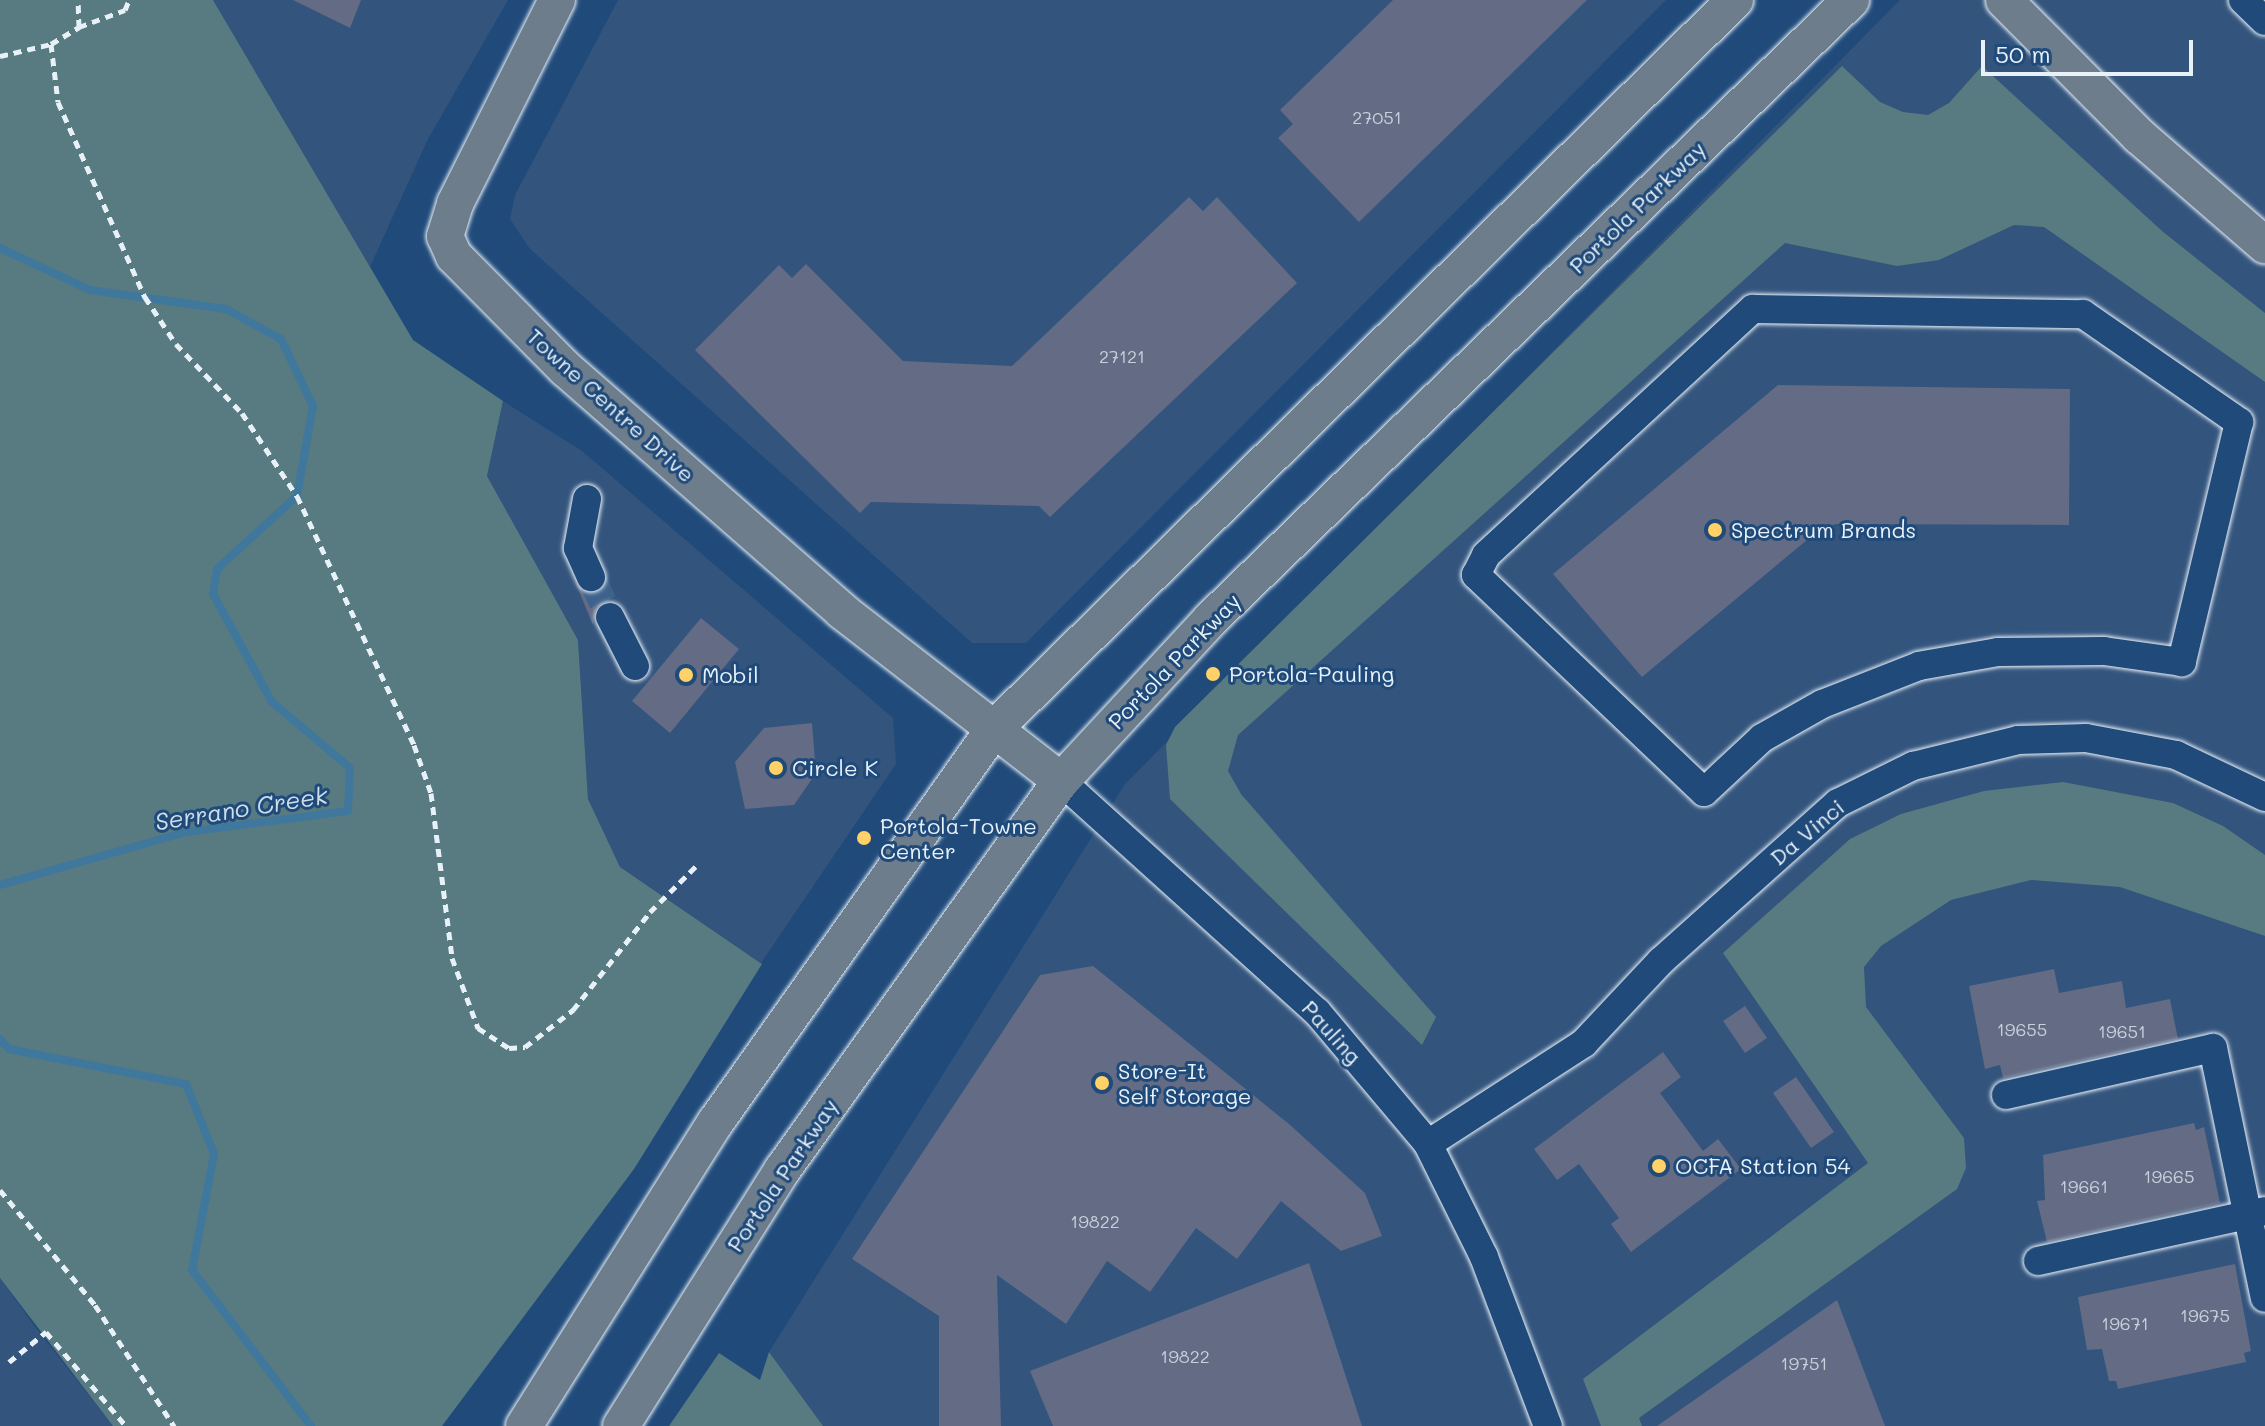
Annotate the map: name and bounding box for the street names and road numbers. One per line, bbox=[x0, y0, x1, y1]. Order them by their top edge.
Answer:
street label: Portola Parkway bbox=[1564, 135, 1710, 279]
street label: Towne Centre Drive bbox=[522, 323, 700, 487]
street label: Portola Parkway bbox=[1102, 588, 1246, 734]
street label: Da Vinci bbox=[1765, 793, 1849, 871]
street label: Pauling bbox=[1297, 995, 1367, 1069]
street label: Portola Parkway bbox=[721, 1094, 843, 1256]

